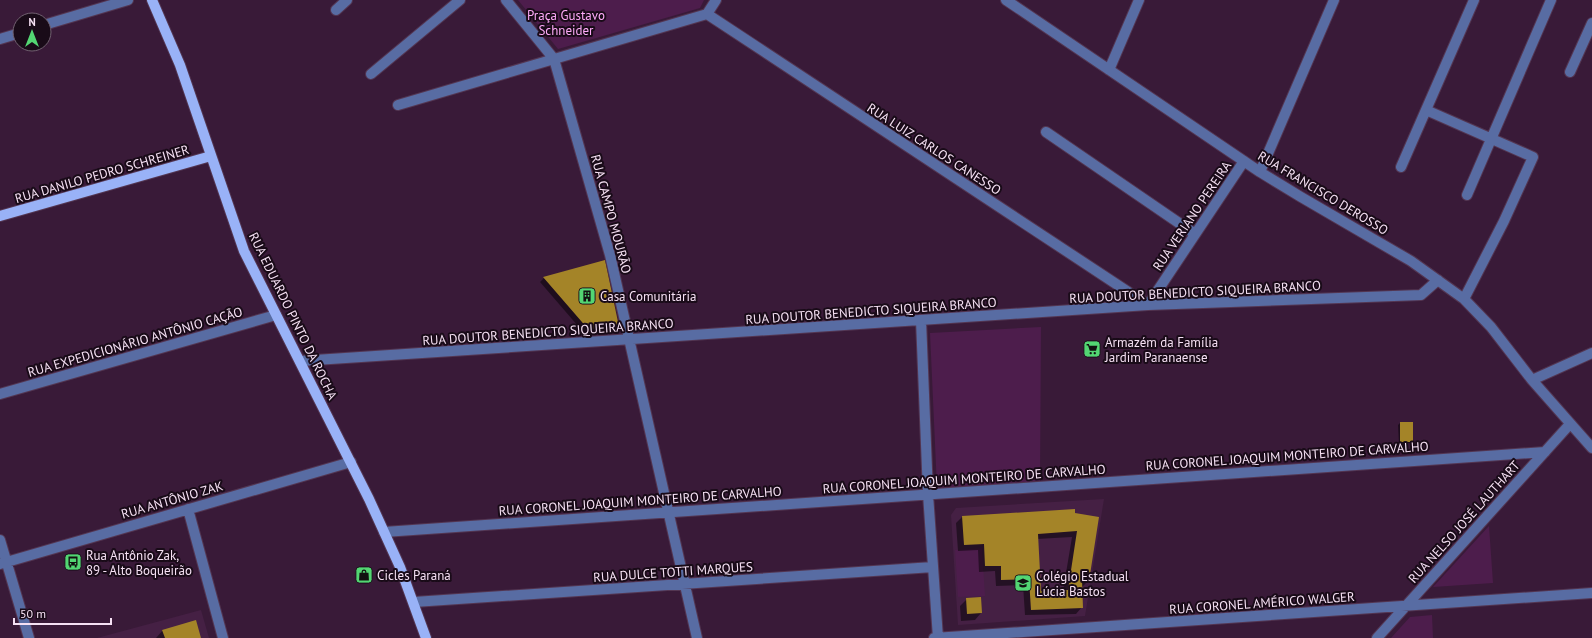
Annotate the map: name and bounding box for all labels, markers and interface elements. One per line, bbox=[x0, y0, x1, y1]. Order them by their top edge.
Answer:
park label: Praça Gustavo Schneider bbox=[527, 7, 605, 39]
north arrow bbox=[12, 12, 52, 52]
text: N bbox=[28, 15, 36, 29]
street label: RUA LUIZ CARLOS CANESSO bbox=[864, 99, 1004, 199]
street label: RUA DANILO PEDRO SCHREINER bbox=[13, 141, 191, 207]
street label: RUA FRANCISCO DEROSSO bbox=[1255, 147, 1391, 239]
street label: RUA CAMPO MOURÃO bbox=[587, 153, 635, 275]
street label: RUA VERIANO PEREIRA bbox=[1149, 158, 1235, 274]
street label: RUA EDUARDO PINTO DA ROCHA bbox=[245, 229, 341, 403]
street label: RUA DOUTOR BENEDICTO SIQUEIRA BRANCO bbox=[1069, 277, 1321, 307]
building icon: Casa Comunitária bbox=[577, 286, 597, 306]
place label: Casa Comunitária bbox=[600, 288, 696, 305]
street label: RUA DOUTOR BENEDICTO SIQUEIRA BRANCO bbox=[745, 294, 997, 328]
street label: RUA EXPEDICIONÁRIO ANTÔNIO CAÇÃO bbox=[26, 303, 244, 381]
street label: RUA DOUTOR BENEDICTO SIQUEIRA BRANCO bbox=[422, 315, 674, 349]
place label: Armazém da Família Jardim Paranaense bbox=[1104, 334, 1218, 366]
supermarket icon: Armazém da Família Jardim Paranaense bbox=[1082, 339, 1102, 359]
street label: RUA CORONEL JOAQUIM MONTEIRO DE CARVALHO bbox=[1145, 438, 1429, 474]
street label: RUA NELSO JOSÉ LAUTHART bbox=[1404, 457, 1524, 587]
street label: RUA CORONEL JOAQUIM MONTEIRO DE CARVALHO bbox=[822, 461, 1106, 497]
street label: RUA ANTÔNIO ZAK bbox=[119, 477, 225, 523]
street label: RUA CORONEL JOAQUIM MONTEIRO DE CARVALHO bbox=[498, 483, 782, 519]
place label: Rua Antônio Zak, 89 - Alto Boqueirão bbox=[86, 547, 192, 579]
bus stop icon: Rua Antônio Zak, 89 - Alto Boqueirão bbox=[63, 552, 83, 572]
street label: RUA DULCE TOTTI MARQUES bbox=[593, 558, 754, 586]
shop icon: Cicles Paraná bbox=[354, 565, 374, 585]
place label: Cicles Paraná bbox=[377, 567, 451, 584]
place label: Colégio Estadual Lúcia Bastos bbox=[1036, 568, 1129, 600]
school or university icon: Colégio Estadual Lúcia Bastos bbox=[1013, 573, 1033, 593]
street label: RUA CORONEL AMÉRICO WALGER bbox=[1169, 588, 1356, 618]
scale bar bbox=[14, 600, 111, 626]
text: 50 m bbox=[20, 606, 46, 621]

